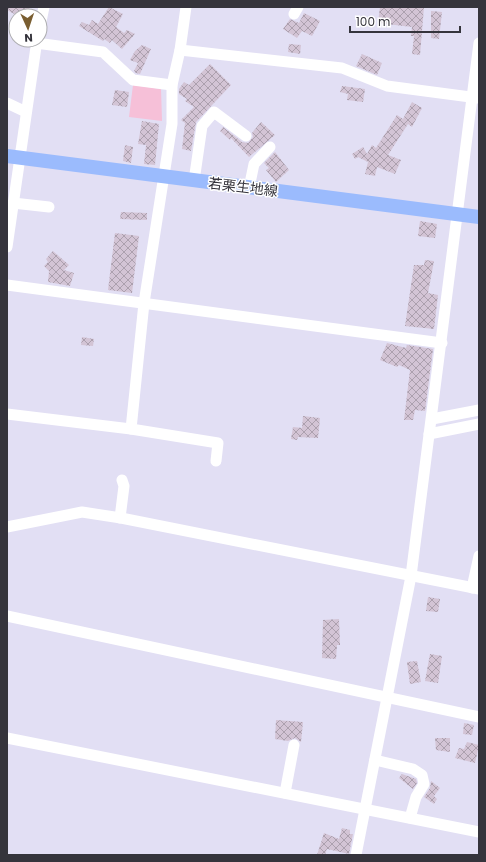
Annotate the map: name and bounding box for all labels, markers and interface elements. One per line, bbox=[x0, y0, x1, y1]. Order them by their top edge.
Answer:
north arrow bbox=[8, 8, 48, 48]
scale bar bbox=[350, 8, 460, 34]
text: 100 m bbox=[356, 13, 390, 30]
text: N bbox=[24, 30, 33, 46]
street label: 若栗生地線 bbox=[207, 173, 279, 201]

